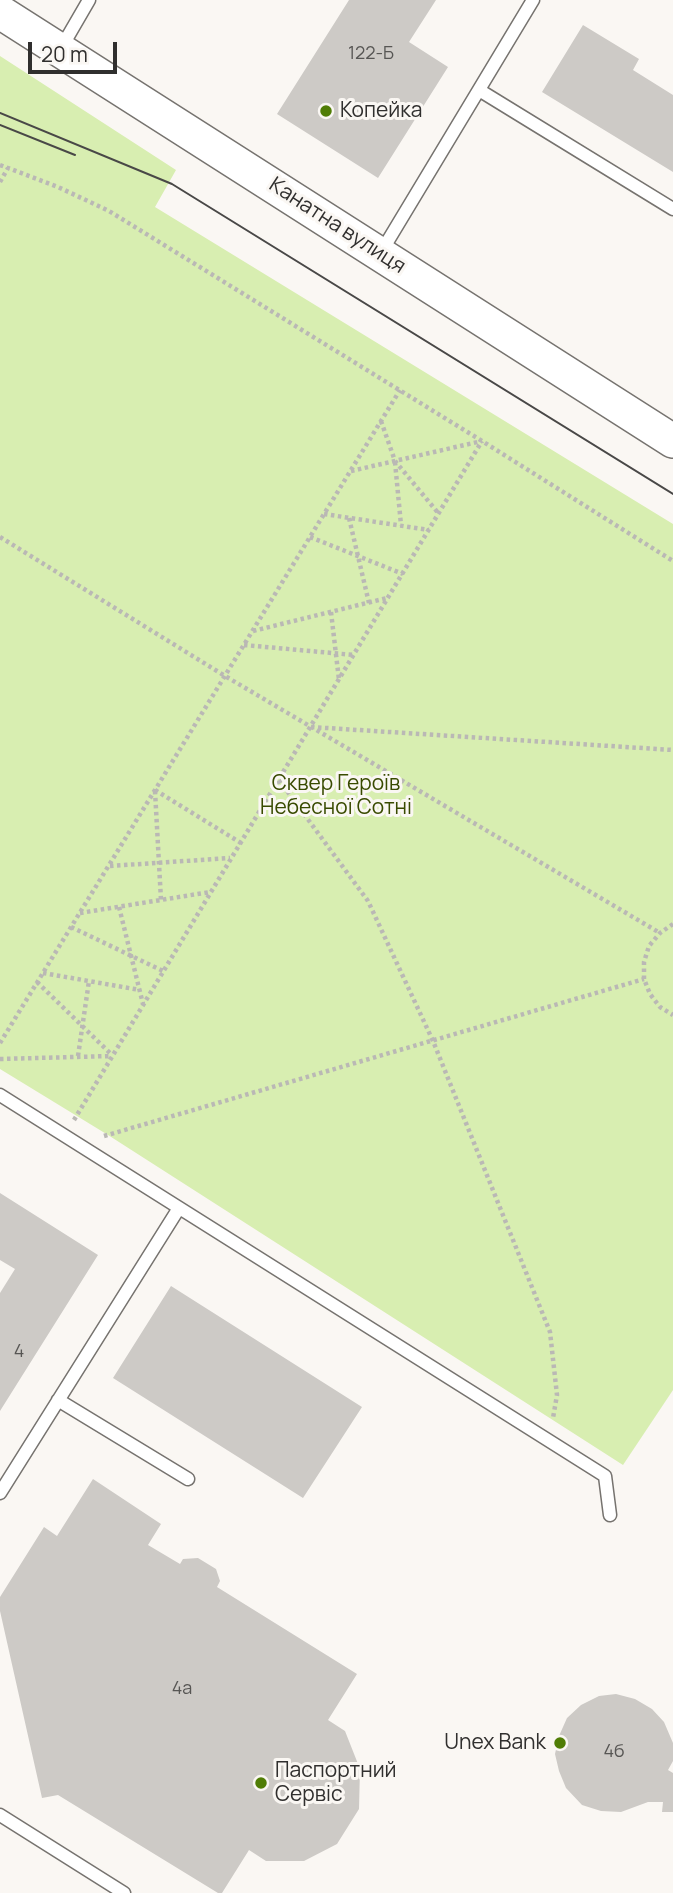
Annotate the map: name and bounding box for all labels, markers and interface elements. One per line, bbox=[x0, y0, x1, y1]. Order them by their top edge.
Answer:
scale bar bbox=[32, 28, 121, 72]
text: 20 m bbox=[41, 40, 88, 68]
house number: 122-Б bbox=[348, 43, 394, 65]
place label: Копейка bbox=[340, 98, 422, 124]
marker: Копейка bbox=[318, 103, 334, 119]
street label: Канатна вулиця bbox=[264, 173, 410, 279]
park label: Сквер Героїв Небесної Сотні bbox=[260, 771, 412, 821]
house number: 4 bbox=[14, 1341, 24, 1363]
house number: 4а bbox=[172, 1678, 192, 1700]
place label: Unex Bank bbox=[444, 1730, 546, 1756]
marker: Unex Bank bbox=[552, 1735, 568, 1751]
house number: 4б bbox=[603, 1741, 625, 1763]
place label: Паспортний Сервіс bbox=[275, 1758, 397, 1808]
marker: Паспортний Сервіс bbox=[253, 1775, 269, 1791]

